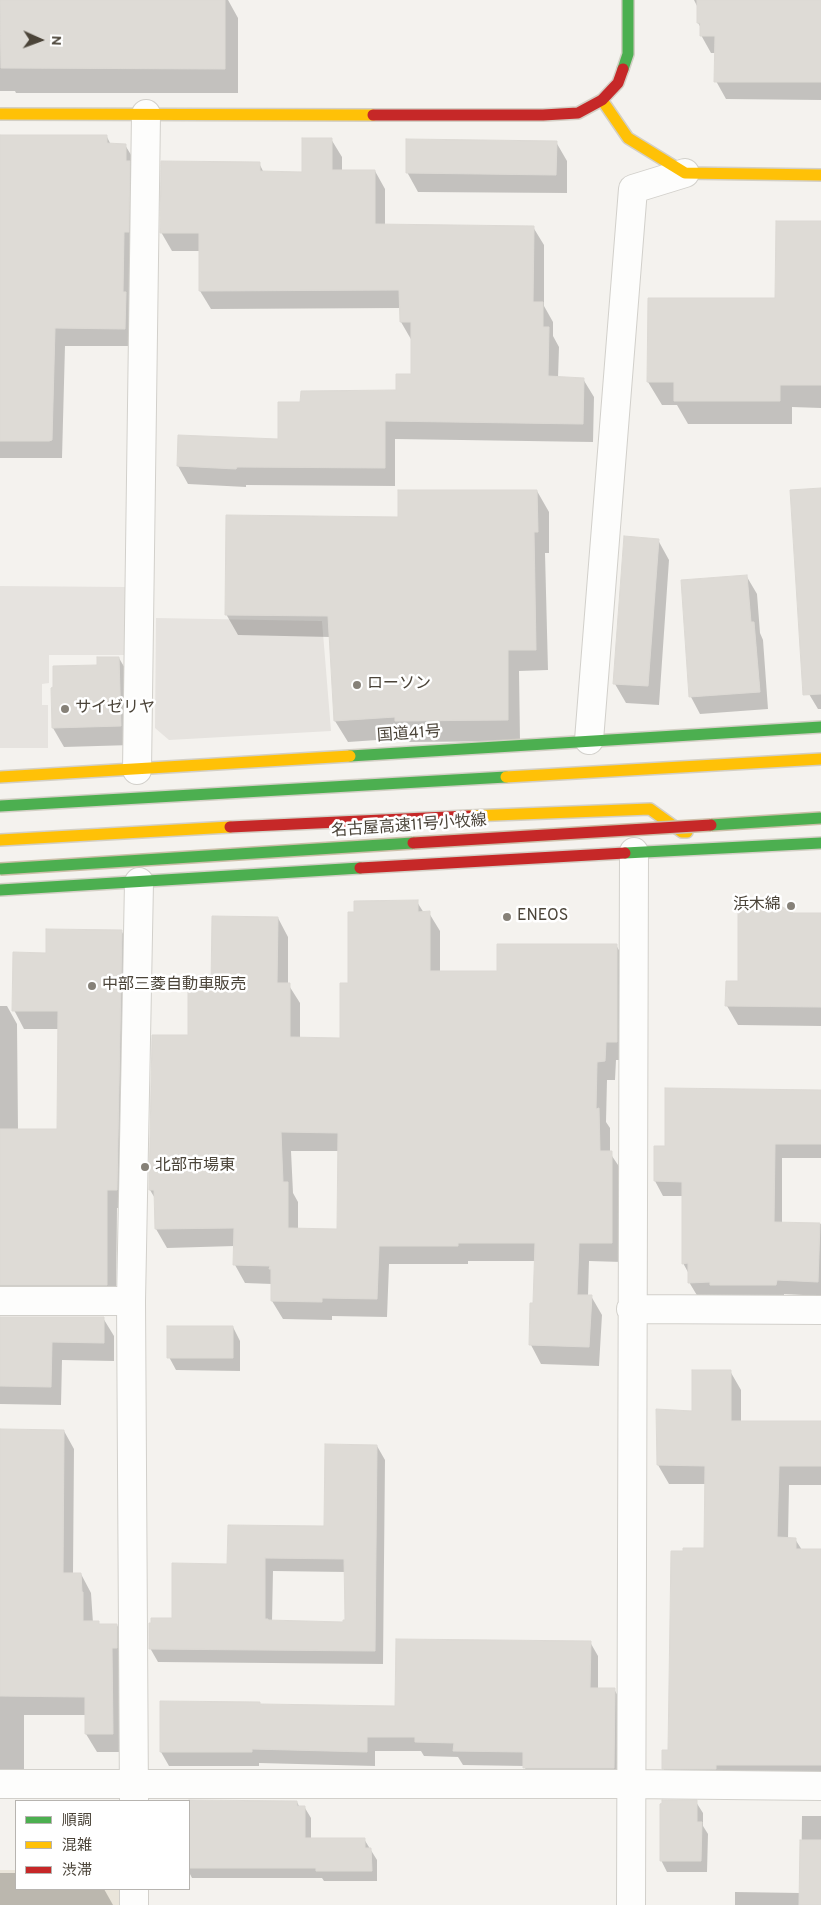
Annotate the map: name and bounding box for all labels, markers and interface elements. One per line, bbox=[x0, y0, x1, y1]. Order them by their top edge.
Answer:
north arrow bbox=[15, 15, 65, 65]
text: N bbox=[47, 35, 64, 46]
place label: ローソン bbox=[367, 675, 431, 695]
marker: ローソン bbox=[351, 679, 363, 691]
place label: サイゼリヤ bbox=[75, 699, 155, 719]
marker: サイゼリヤ bbox=[59, 703, 71, 715]
street label: 国道41号 bbox=[376, 723, 442, 747]
street label: 名古屋高速11号小牧線 bbox=[331, 812, 487, 842]
place label: 浜木綿 bbox=[733, 896, 781, 916]
marker: 浜木綿 bbox=[785, 900, 797, 912]
place label: ENEOS bbox=[517, 907, 568, 927]
marker: ENEOS bbox=[501, 911, 513, 923]
place label: 中部三菱自動車販売 bbox=[102, 976, 246, 996]
marker: 中部三菱自動車販売 bbox=[86, 980, 98, 992]
place label: 北部市場東 bbox=[155, 1157, 235, 1177]
marker: 北部市場東 bbox=[139, 1161, 151, 1173]
legend bbox=[15, 1800, 190, 1890]
text: 順調 bbox=[62, 1812, 92, 1831]
text: 混雑 bbox=[62, 1837, 92, 1856]
text: 渋滞 bbox=[62, 1862, 92, 1881]

